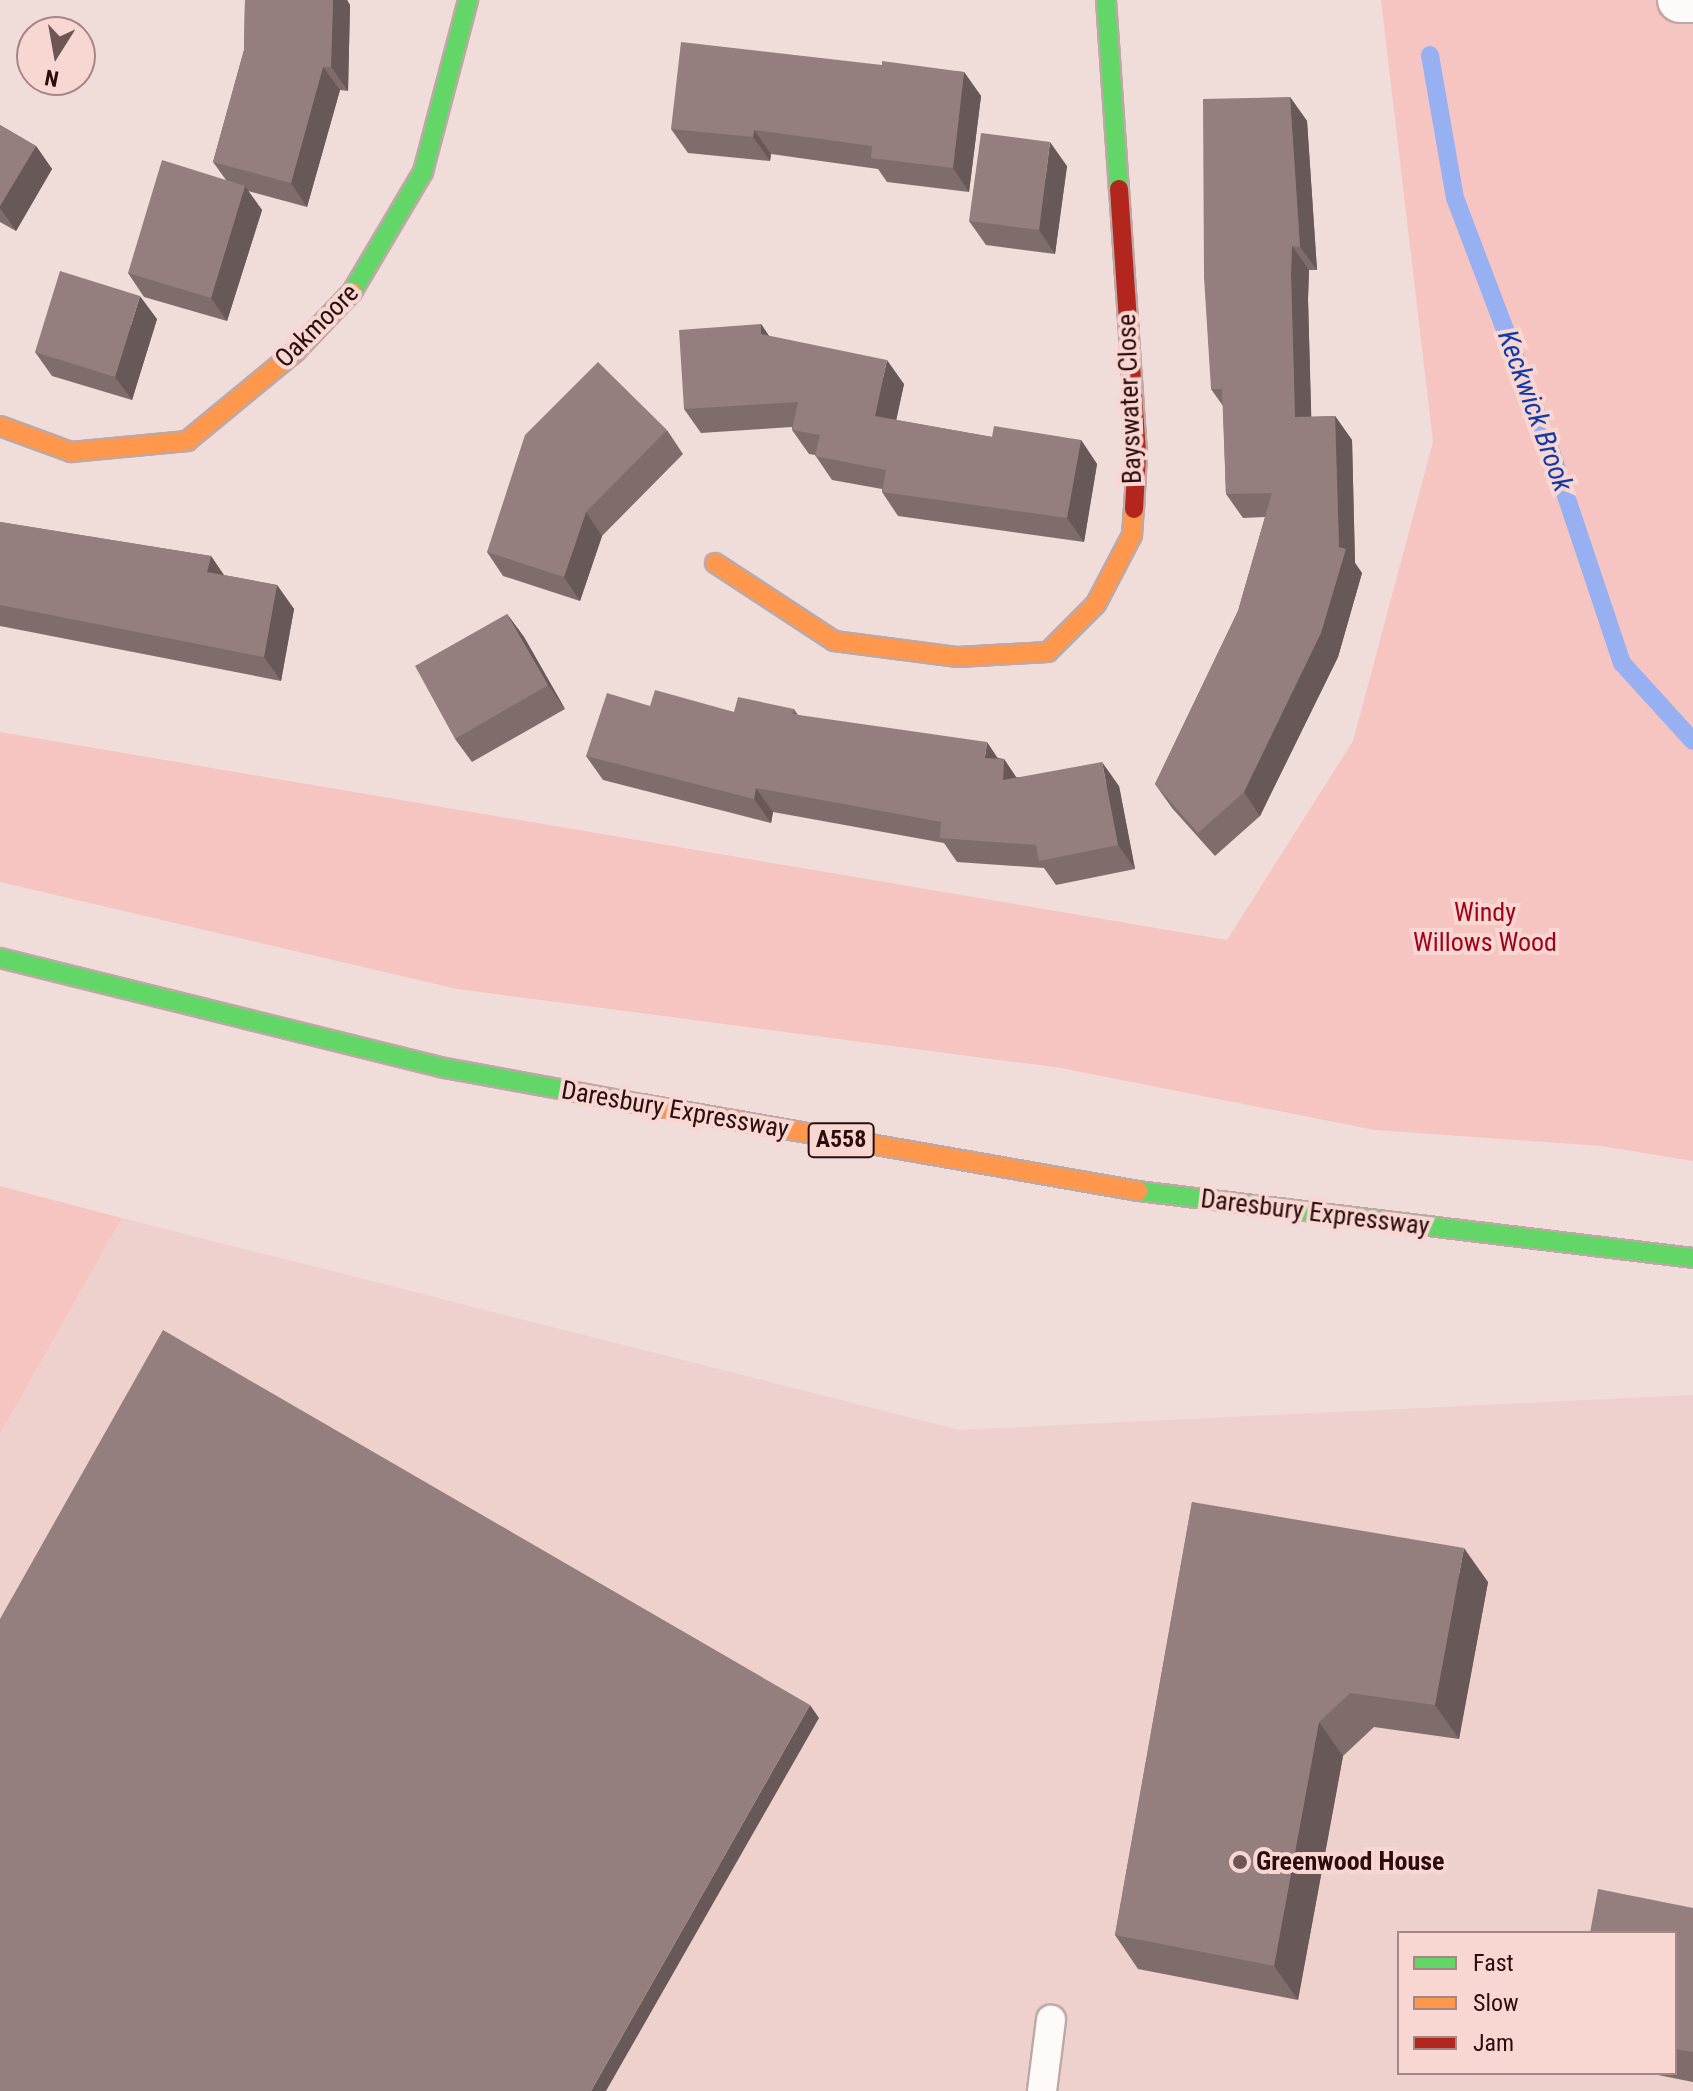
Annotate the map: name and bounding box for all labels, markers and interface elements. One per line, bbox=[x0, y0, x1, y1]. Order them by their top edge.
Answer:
north arrow bbox=[16, 16, 96, 96]
text: N bbox=[43, 65, 61, 92]
street label: Oakmoore bbox=[269, 278, 365, 374]
street label: Bayswater Close bbox=[1111, 313, 1149, 485]
water label: Keckwick Brook bbox=[1490, 326, 1580, 496]
park label: Windy Willows Wood bbox=[1413, 897, 1557, 958]
street label: Daresbury Expressway bbox=[559, 1075, 791, 1145]
road number: A558 bbox=[807, 1120, 875, 1160]
street label: Daresbury Expressway bbox=[1199, 1183, 1431, 1243]
place label: Greenwood House bbox=[1256, 1846, 1444, 1878]
marker: Greenwood House bbox=[1231, 1853, 1249, 1871]
legend bbox=[1397, 1931, 1677, 2075]
text: Fast bbox=[1473, 1949, 1514, 1977]
text: Slow bbox=[1473, 1989, 1519, 2017]
text: Jam bbox=[1473, 2029, 1514, 2057]

